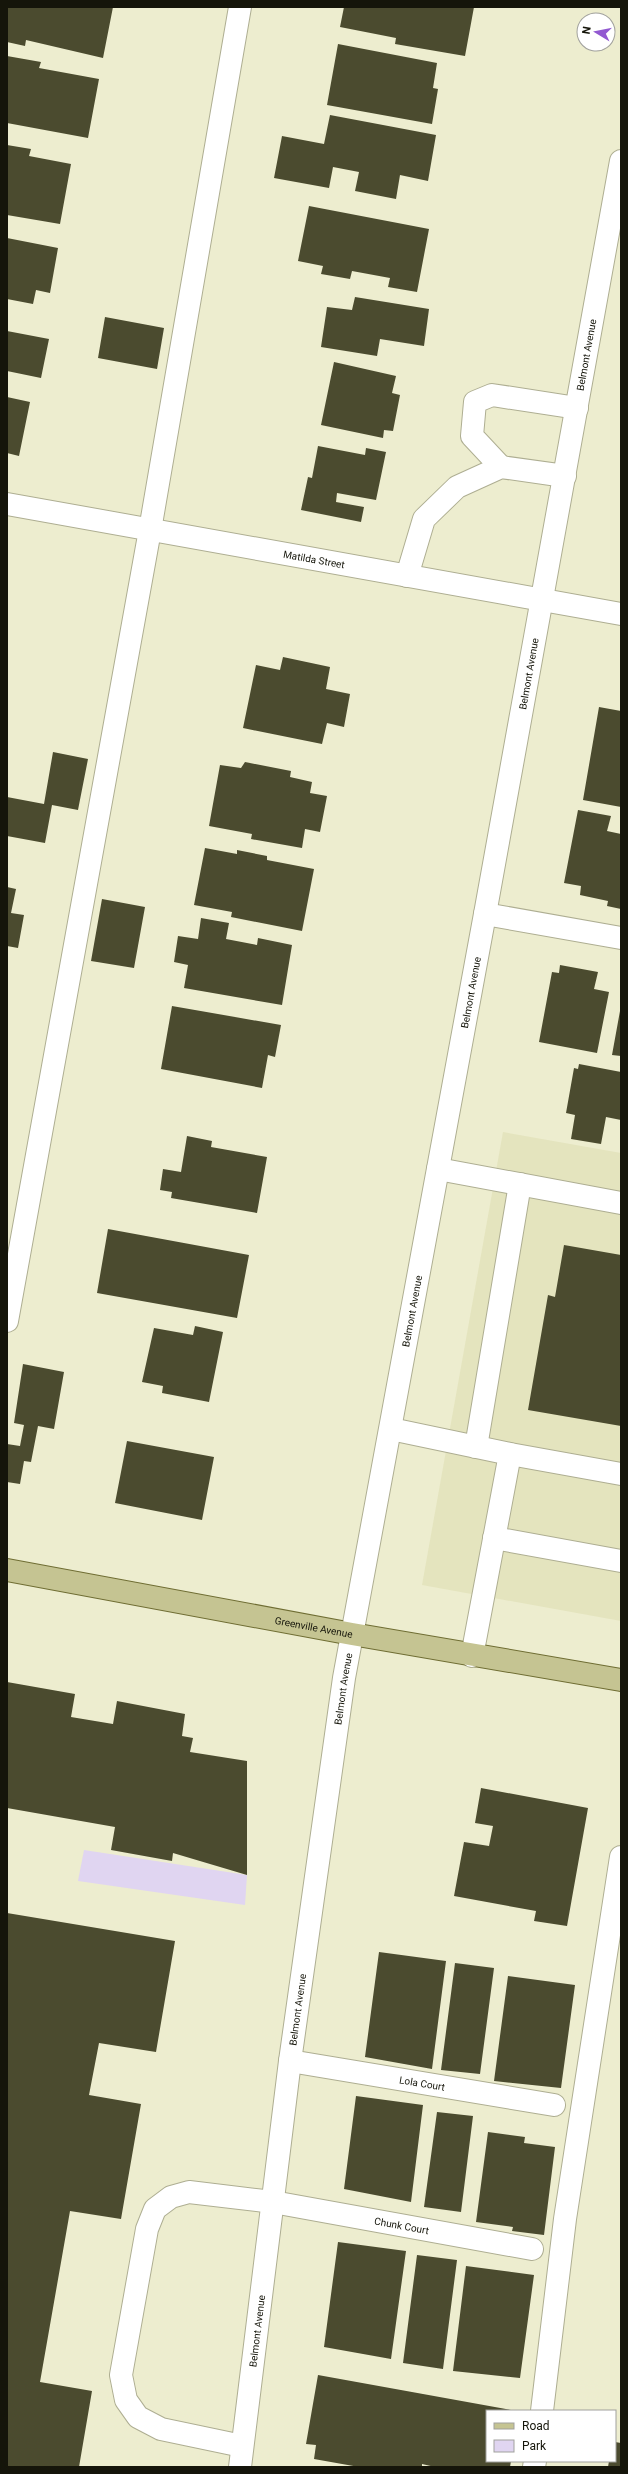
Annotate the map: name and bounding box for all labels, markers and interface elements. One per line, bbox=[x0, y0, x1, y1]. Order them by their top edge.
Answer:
north arrow bbox=[576, 12, 616, 52]
text: N bbox=[580, 25, 594, 35]
street label: Belmont Avenue bbox=[575, 318, 598, 392]
street label: Matilda Street bbox=[282, 549, 346, 570]
street label: Belmont Avenue bbox=[517, 637, 541, 710]
street label: Belmont Avenue bbox=[459, 956, 483, 1029]
street label: Belmont Avenue bbox=[400, 1274, 424, 1348]
street label: Greenville Avenue bbox=[274, 1615, 353, 1640]
street label: Belmont Avenue bbox=[332, 1652, 355, 1725]
street label: Belmont Avenue bbox=[287, 1973, 308, 2046]
street label: Lola Court bbox=[398, 2074, 446, 2093]
street label: Chunk Court bbox=[373, 2216, 430, 2236]
street label: Belmont Avenue bbox=[247, 2294, 267, 2368]
legend bbox=[486, 2410, 616, 2462]
text: Road bbox=[522, 2419, 550, 2433]
text: Park bbox=[522, 2439, 547, 2453]

